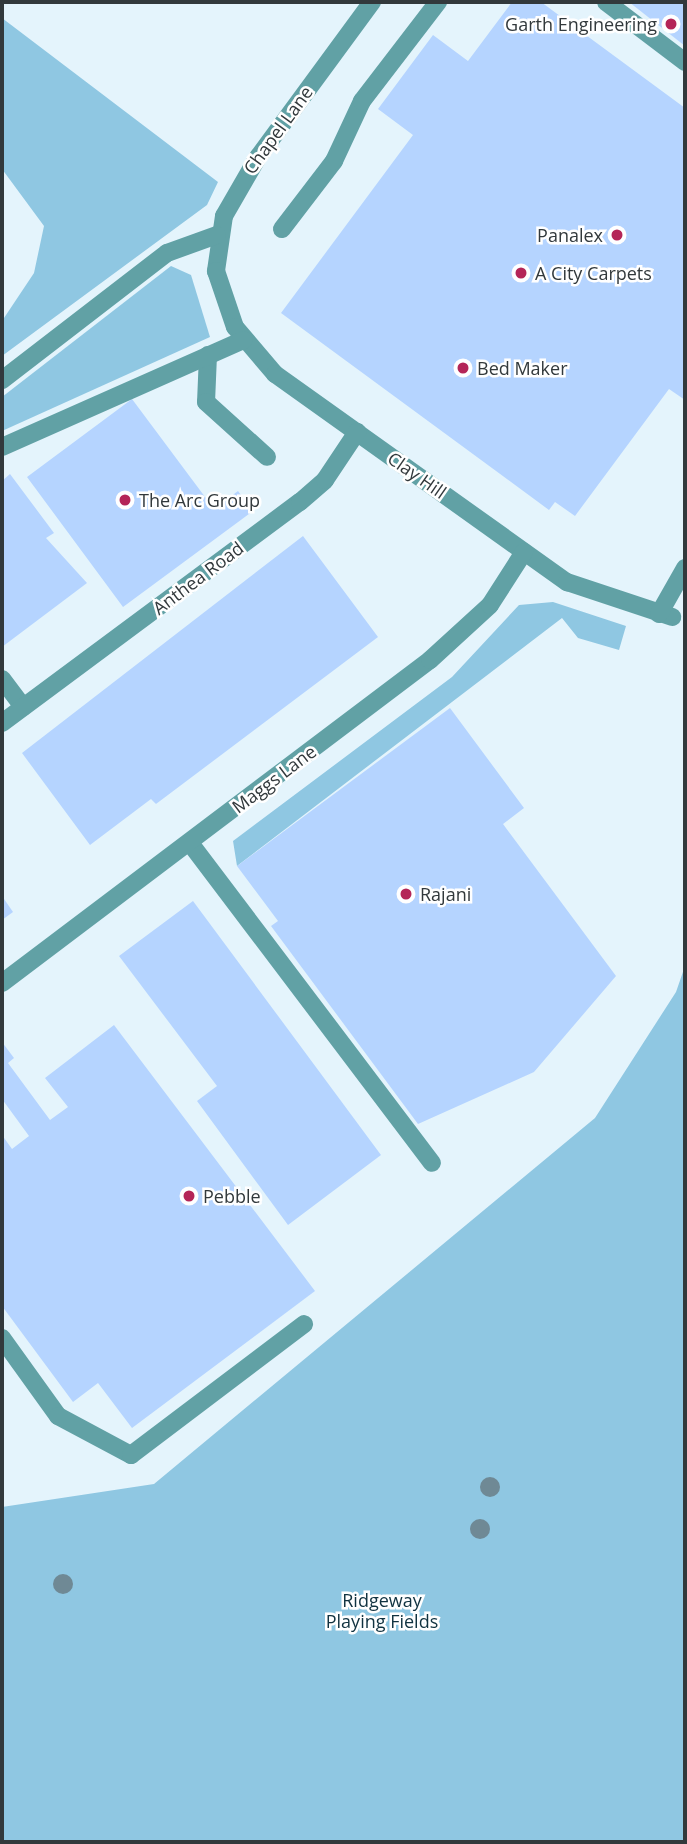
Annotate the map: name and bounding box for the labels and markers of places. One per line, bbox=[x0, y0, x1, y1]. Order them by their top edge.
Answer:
place label: Garth Engineering bbox=[505, 13, 657, 35]
marker: Garth Engineering bbox=[663, 16, 679, 32]
place label: Panalex bbox=[537, 224, 603, 246]
marker: Panalex bbox=[609, 227, 625, 243]
place label: A City Carpets bbox=[535, 262, 652, 284]
marker: A City Carpets bbox=[513, 265, 529, 281]
place label: Bed Maker bbox=[477, 357, 568, 379]
marker: Bed Maker bbox=[455, 360, 471, 376]
place label: The Arc Group bbox=[139, 489, 260, 511]
marker: The Arc Group bbox=[117, 492, 133, 508]
place label: Rajani bbox=[420, 883, 471, 905]
marker: Rajani bbox=[398, 886, 414, 902]
place label: Pebble bbox=[203, 1185, 261, 1207]
marker: Pebble bbox=[181, 1188, 197, 1204]

